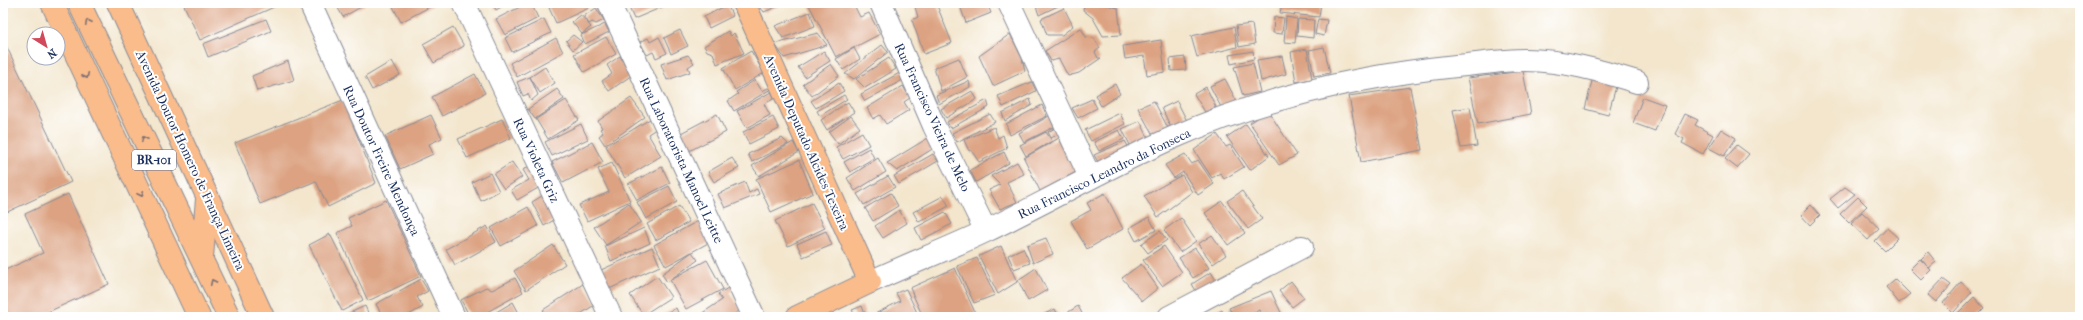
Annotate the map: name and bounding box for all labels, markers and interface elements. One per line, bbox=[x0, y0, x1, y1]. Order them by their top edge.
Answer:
one-way arrow bbox=[85, 19, 93, 27]
north arrow bbox=[26, 26, 66, 66]
street label: Rua Francisco Vieira de Melo bbox=[891, 41, 974, 194]
text: N bbox=[44, 46, 59, 62]
street label: Avenida Doutor Homero de França Limeira bbox=[132, 47, 249, 274]
street label: Avenida Deputado Alcides Texeira bbox=[761, 51, 853, 233]
one-way arrow bbox=[81, 72, 89, 80]
street label: Rua Laboratorista Manoel Leitte bbox=[636, 75, 727, 246]
street label: Rua Doutor Freire Mendonça bbox=[339, 83, 423, 239]
street label: Rua Violeta Griz bbox=[510, 115, 563, 205]
street label: Rua Francisco Leandro da Fonseca bbox=[1015, 125, 1194, 222]
one-way arrow bbox=[141, 136, 149, 144]
road number: BR-101 bbox=[132, 150, 176, 170]
one-way arrow bbox=[136, 190, 144, 197]
one-way arrow bbox=[210, 278, 218, 286]

